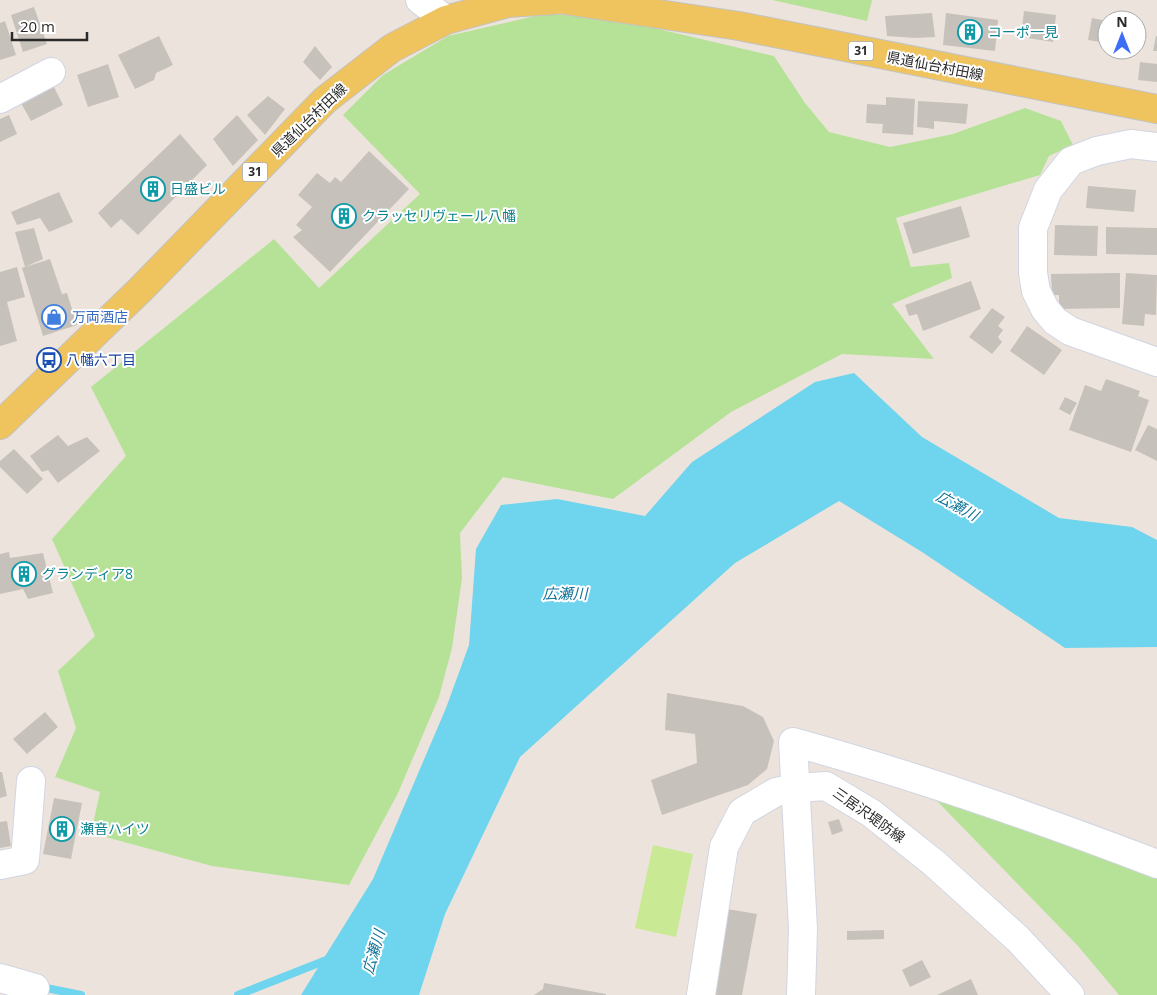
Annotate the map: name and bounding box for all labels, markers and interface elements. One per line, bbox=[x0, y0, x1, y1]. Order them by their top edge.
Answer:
scale bar bbox=[12, 10, 88, 42]
north arrow bbox=[1097, 10, 1147, 60]
text: N bbox=[1116, 12, 1128, 31]
text: 20 m bbox=[20, 16, 55, 36]
building icon: コーポ一見 bbox=[957, 19, 983, 45]
place label: コーポ一見 bbox=[988, 22, 1058, 41]
road number: 31 bbox=[848, 41, 874, 60]
street label: 県道仙台村田線 bbox=[885, 47, 985, 84]
street label: 県道仙台村田線 bbox=[267, 79, 350, 161]
road number: 31 bbox=[242, 162, 268, 182]
building icon: 日盛ビル bbox=[140, 176, 166, 202]
place label: 日盛ビル bbox=[170, 179, 226, 198]
building icon: クラッセリヴェール八幡 bbox=[331, 203, 357, 229]
place label: クラッセリヴェール八幡 bbox=[362, 206, 516, 225]
shop icon: 万両酒店 bbox=[41, 304, 67, 330]
place label: 万両酒店 bbox=[72, 307, 128, 326]
bus stop icon: 八幡六丁目 bbox=[36, 347, 62, 373]
place label: 八幡六丁目 bbox=[66, 350, 136, 369]
water label: 広瀬川 bbox=[933, 485, 984, 526]
building icon: グランディア8 bbox=[11, 561, 37, 587]
place label: グランディア8 bbox=[42, 564, 133, 583]
water label: 広瀬川 bbox=[542, 583, 589, 603]
street label: 三居沢堤防線 bbox=[829, 783, 909, 846]
building icon: 瀬音ハイツ bbox=[49, 816, 75, 842]
place label: 瀬音ハイツ bbox=[80, 819, 150, 838]
water label: 広瀬川 bbox=[357, 925, 389, 976]

